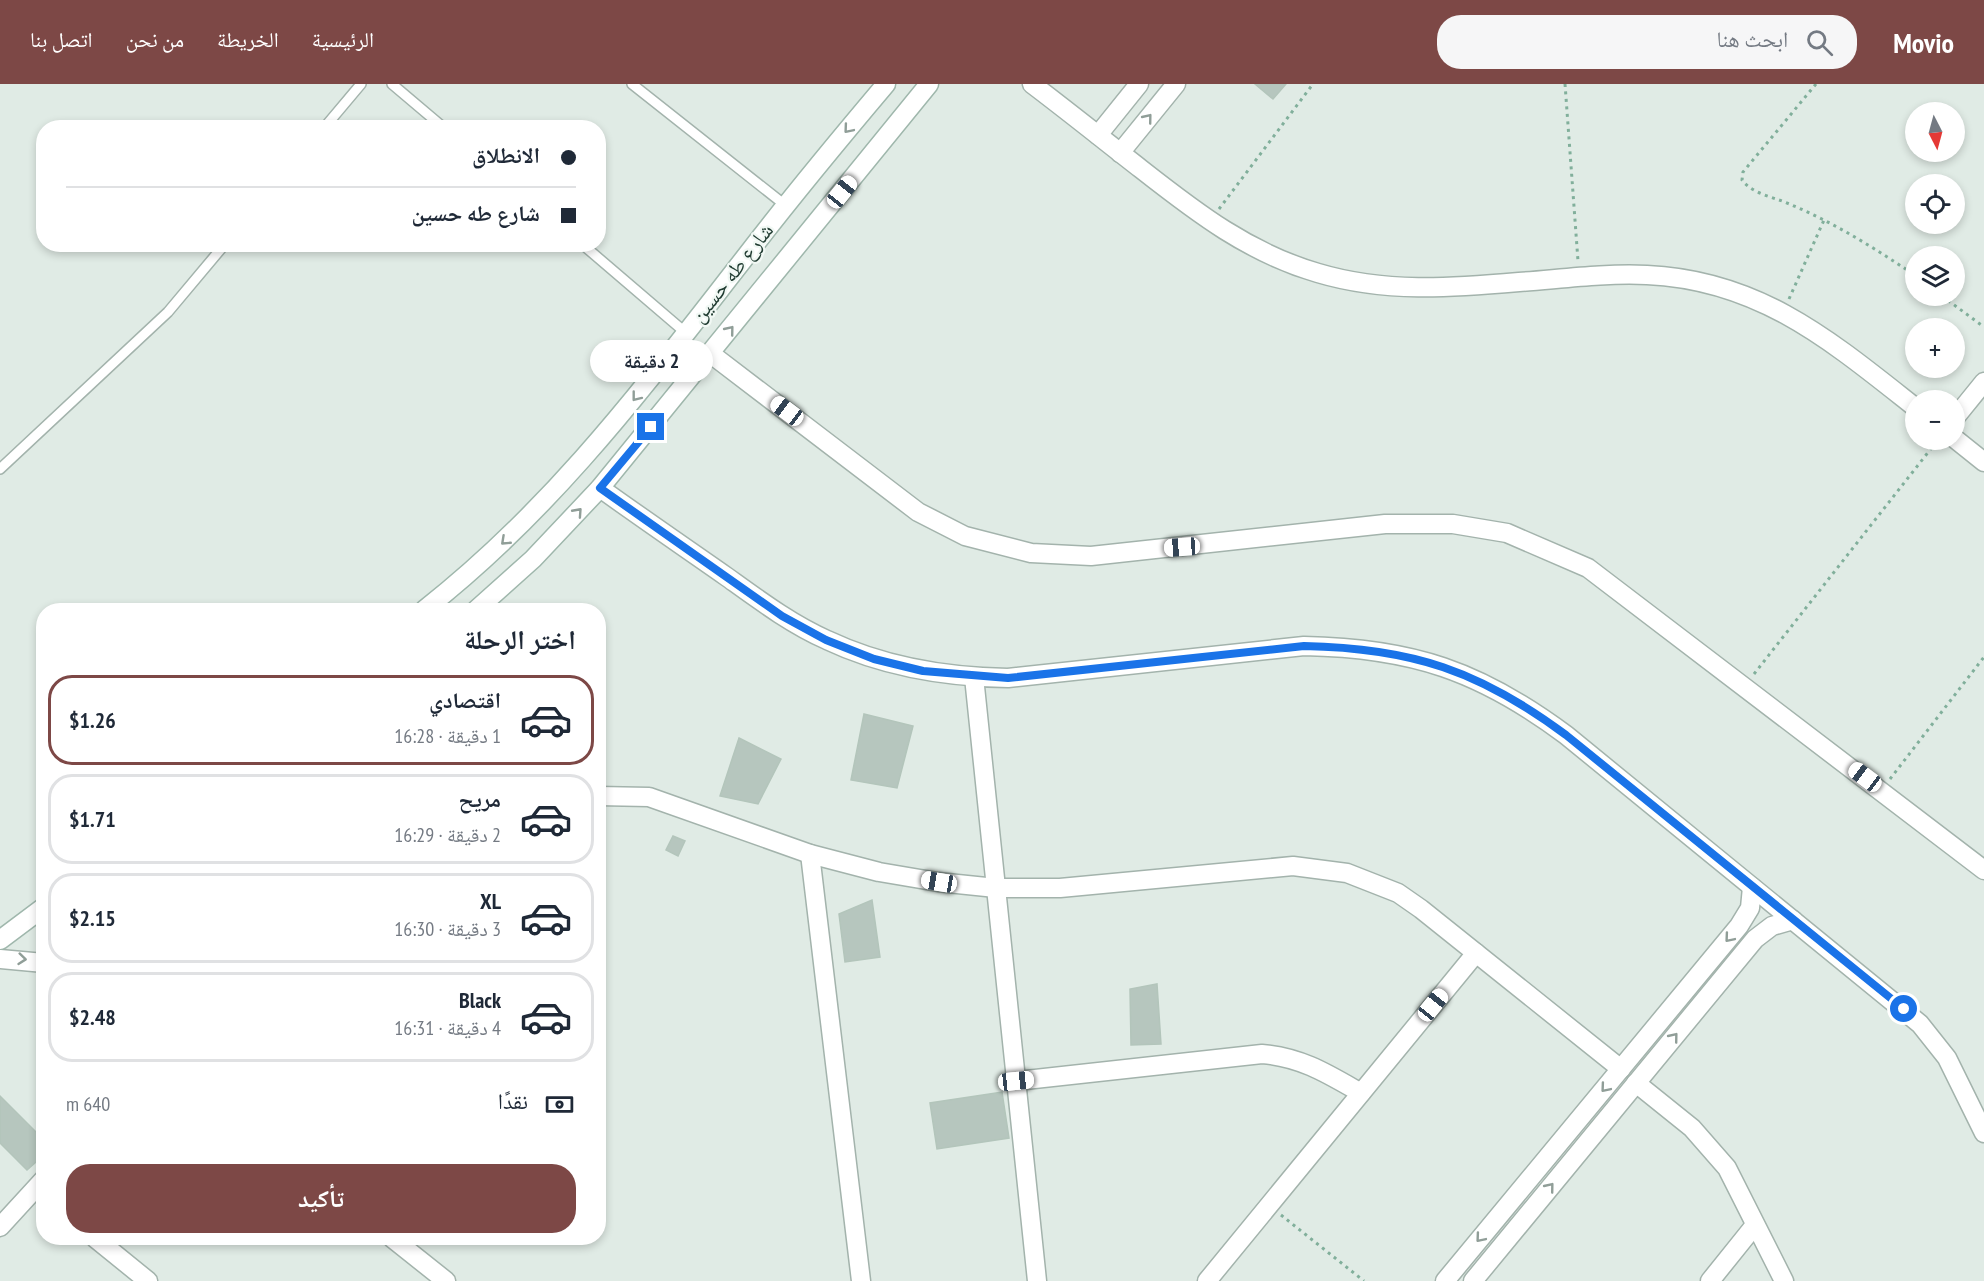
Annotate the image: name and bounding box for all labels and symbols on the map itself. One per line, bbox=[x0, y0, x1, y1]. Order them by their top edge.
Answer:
north arrow bbox=[1905, 102, 1965, 162]
one-way arrow bbox=[1141, 114, 1152, 125]
one-way arrow bbox=[845, 122, 856, 133]
car bbox=[824, 172, 860, 212]
street label: شارع طه حسين bbox=[684, 217, 779, 328]
one-way arrow bbox=[723, 326, 734, 337]
callout: 2 دقيقة bbox=[590, 340, 712, 382]
one-way arrow bbox=[632, 390, 643, 401]
car bbox=[767, 393, 807, 429]
route end bbox=[637, 413, 664, 440]
one-way arrow bbox=[571, 508, 582, 519]
one-way arrow bbox=[502, 534, 513, 545]
car bbox=[1163, 537, 1201, 557]
car bbox=[1845, 759, 1885, 795]
car bbox=[920, 870, 958, 894]
one-way arrow bbox=[1725, 931, 1736, 942]
one-way arrow bbox=[17, 952, 26, 965]
car bbox=[1415, 985, 1451, 1025]
route start bbox=[1890, 995, 1917, 1022]
one-way arrow bbox=[1667, 1032, 1678, 1043]
car bbox=[997, 1070, 1035, 1092]
one-way arrow bbox=[1601, 1081, 1612, 1092]
one-way arrow bbox=[1543, 1183, 1554, 1194]
one-way arrow bbox=[1476, 1231, 1487, 1242]

